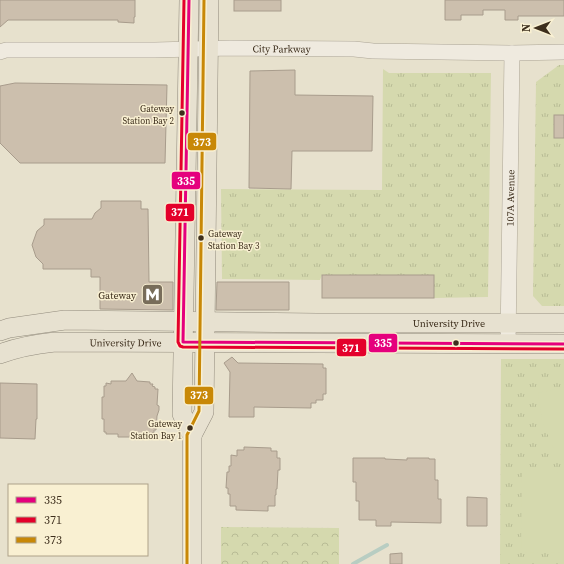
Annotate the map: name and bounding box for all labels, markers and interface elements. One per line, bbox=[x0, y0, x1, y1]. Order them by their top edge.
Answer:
north arrow bbox=[516, 8, 556, 48]
text: N bbox=[519, 24, 534, 32]
street label: City Parkway bbox=[253, 42, 312, 56]
place label: Gateway Station Bay 2 bbox=[123, 103, 174, 127]
marker: Gateway Station Bay 2 bbox=[177, 108, 187, 118]
line badge: 373 bbox=[187, 132, 217, 151]
text: 373 bbox=[193, 135, 211, 150]
street label: 107A Avenue bbox=[504, 170, 517, 227]
line badge: 335 bbox=[171, 171, 201, 190]
text: 335 bbox=[177, 174, 195, 189]
line badge: 371 bbox=[165, 203, 195, 222]
text: 371 bbox=[171, 205, 189, 220]
place label: Gateway Station Bay 3 bbox=[208, 228, 260, 252]
marker: Gateway Station Bay 3 bbox=[196, 233, 206, 243]
metro station icon: Gateway bbox=[139, 282, 165, 308]
place label: Gateway bbox=[98, 289, 137, 302]
street label: University Drive bbox=[413, 317, 485, 330]
line badge: 335 bbox=[368, 333, 398, 353]
street label: University Drive bbox=[89, 336, 162, 349]
text: 335 bbox=[374, 336, 392, 351]
line badge: 371 bbox=[336, 338, 367, 357]
unlabelled marker bbox=[451, 338, 461, 348]
text: 371 bbox=[342, 341, 360, 356]
line badge: 373 bbox=[184, 386, 214, 405]
text: 373 bbox=[190, 388, 208, 403]
place label: Gateway Station Bay 1 bbox=[131, 418, 182, 442]
marker: Gateway Station Bay 1 bbox=[185, 423, 195, 433]
legend bbox=[8, 484, 148, 556]
text: 335 bbox=[44, 492, 62, 508]
text: 371 bbox=[44, 512, 62, 528]
text: 373 bbox=[44, 532, 62, 548]

